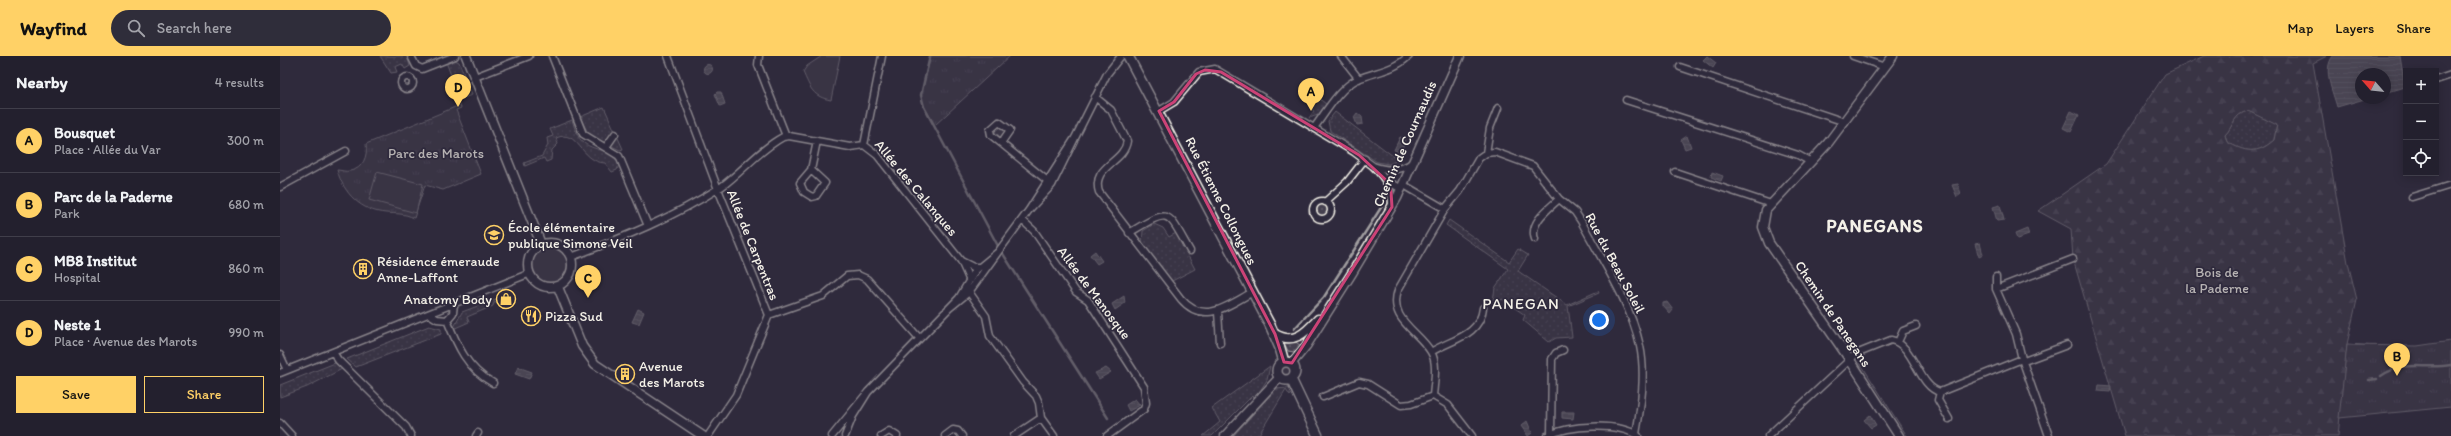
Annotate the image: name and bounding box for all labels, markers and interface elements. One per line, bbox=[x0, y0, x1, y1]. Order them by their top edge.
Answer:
search box bbox=[111, 10, 391, 46]
text: Wayfind bbox=[20, 17, 87, 40]
icon: search bbox=[125, 17, 147, 39]
text: Search here bbox=[157, 19, 232, 37]
text: Map bbox=[2288, 20, 2313, 37]
text: Layers bbox=[2335, 20, 2374, 37]
text: Share bbox=[2396, 20, 2431, 37]
north arrow bbox=[2355, 68, 2391, 104]
map controls bbox=[2403, 68, 2439, 176]
button: + bbox=[2403, 68, 2439, 104]
text: Nearby bbox=[16, 72, 68, 92]
pin: D bbox=[445, 74, 471, 107]
text: 4 results bbox=[215, 75, 264, 90]
pin: A bbox=[1298, 78, 1324, 111]
street label: Chemin de Cournaudis bbox=[1370, 78, 1440, 210]
button: − bbox=[2403, 104, 2439, 140]
text: Bousquet bbox=[54, 124, 115, 142]
text: A bbox=[25, 133, 33, 148]
text: 300 m bbox=[227, 133, 264, 148]
street label: Rue Étienne Collongues bbox=[1181, 134, 1261, 268]
street label: Allée des Calanques bbox=[871, 136, 961, 240]
button: locate bbox=[2403, 140, 2439, 176]
text: Place · Allée du Var bbox=[54, 142, 161, 157]
park label: Parc des Marots bbox=[388, 145, 484, 162]
street label: Allée de Carpentras bbox=[723, 187, 783, 303]
text: Parc de la Paderne bbox=[54, 188, 173, 206]
text: B bbox=[25, 197, 33, 212]
text: 680 m bbox=[228, 197, 264, 212]
text: Park bbox=[54, 206, 80, 221]
street label: Rue du Beau Soleil bbox=[1581, 210, 1649, 316]
district label: PANEGANS bbox=[1826, 215, 1924, 237]
place label: École élémentaire publique Simone Veil bbox=[508, 219, 633, 252]
school or university icon: École élémentaire publique Simone Veil bbox=[483, 224, 505, 246]
street label: Allée de Manosque bbox=[1054, 243, 1135, 343]
text: MB8 Institut bbox=[54, 252, 137, 270]
place label: Résidence émeraude Anne-Laffont bbox=[377, 253, 500, 286]
building icon: Résidence émeraude Anne-Laffont bbox=[352, 258, 374, 280]
street label: Chemin de Panegans bbox=[1791, 258, 1875, 370]
text: C bbox=[25, 261, 33, 276]
text: 860 m bbox=[228, 261, 264, 276]
park label: Bois de la Paderne bbox=[2185, 264, 2249, 297]
pin: C bbox=[575, 265, 601, 298]
text: Hospital bbox=[54, 270, 101, 285]
shop icon: Anatomy Body bbox=[495, 288, 517, 310]
place label: Anatomy Body bbox=[404, 291, 492, 308]
district label: PANEGAN bbox=[1482, 294, 1560, 313]
restaurant icon: Pizza Sud bbox=[520, 305, 542, 327]
place label: Pizza Sud bbox=[545, 308, 603, 325]
your location bbox=[1589, 310, 1609, 330]
text: Neste 1 bbox=[54, 316, 101, 334]
text: D bbox=[25, 325, 33, 340]
text: 990 m bbox=[229, 325, 264, 340]
text: Place · Avenue des Marots bbox=[54, 334, 197, 349]
pin: B bbox=[2384, 343, 2410, 376]
place label: Avenue des Marots bbox=[639, 358, 705, 391]
building icon: Avenue des Marots bbox=[614, 363, 636, 385]
button: Save bbox=[16, 376, 136, 413]
button: Share bbox=[144, 376, 264, 413]

